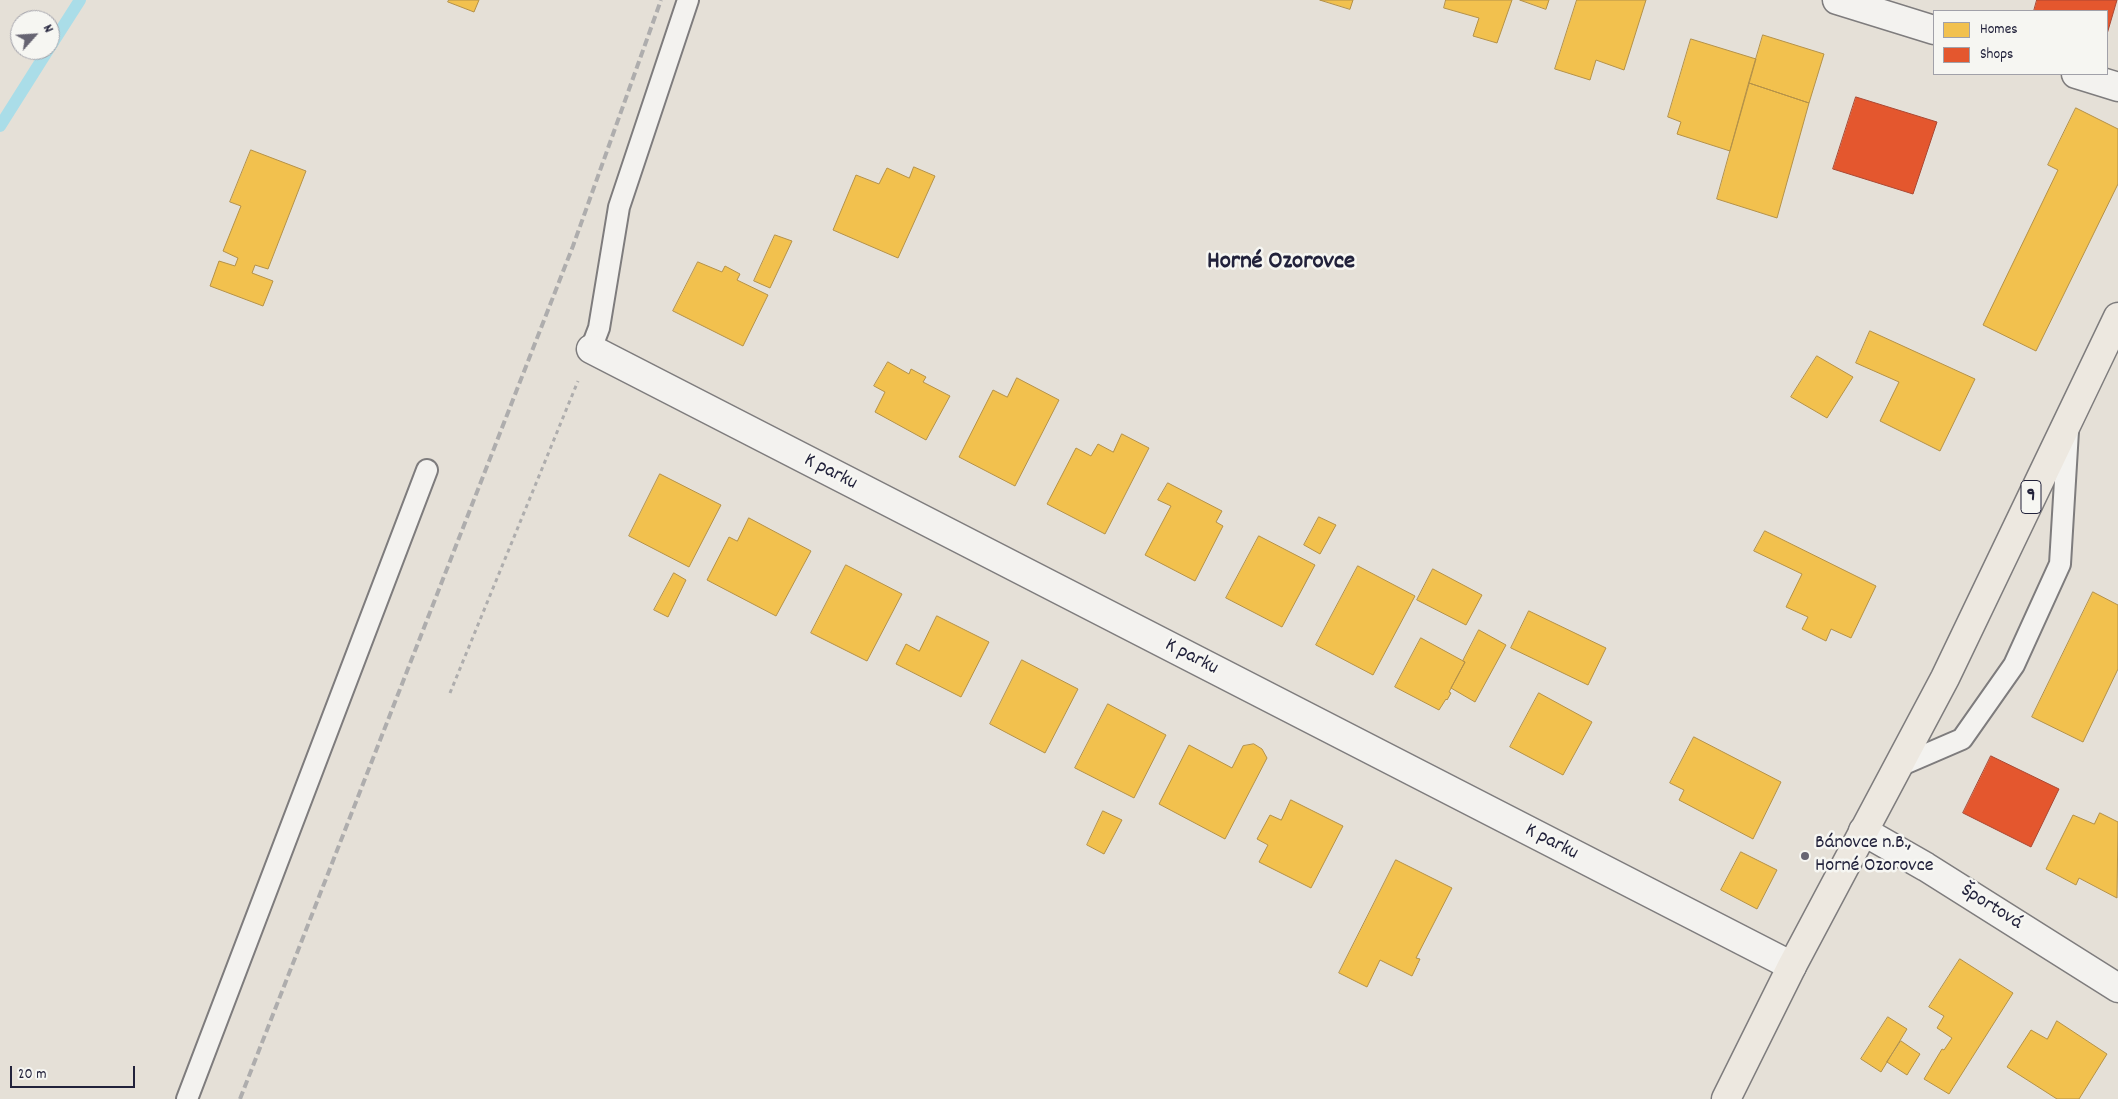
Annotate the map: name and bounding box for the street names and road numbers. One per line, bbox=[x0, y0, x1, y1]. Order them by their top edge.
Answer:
street label: K parku bbox=[799, 449, 861, 497]
road number: 9 bbox=[2021, 481, 2041, 514]
street label: K parku bbox=[1160, 634, 1222, 682]
street label: K parku bbox=[1520, 819, 1582, 867]
street label: Športová bbox=[1956, 880, 2026, 936]

